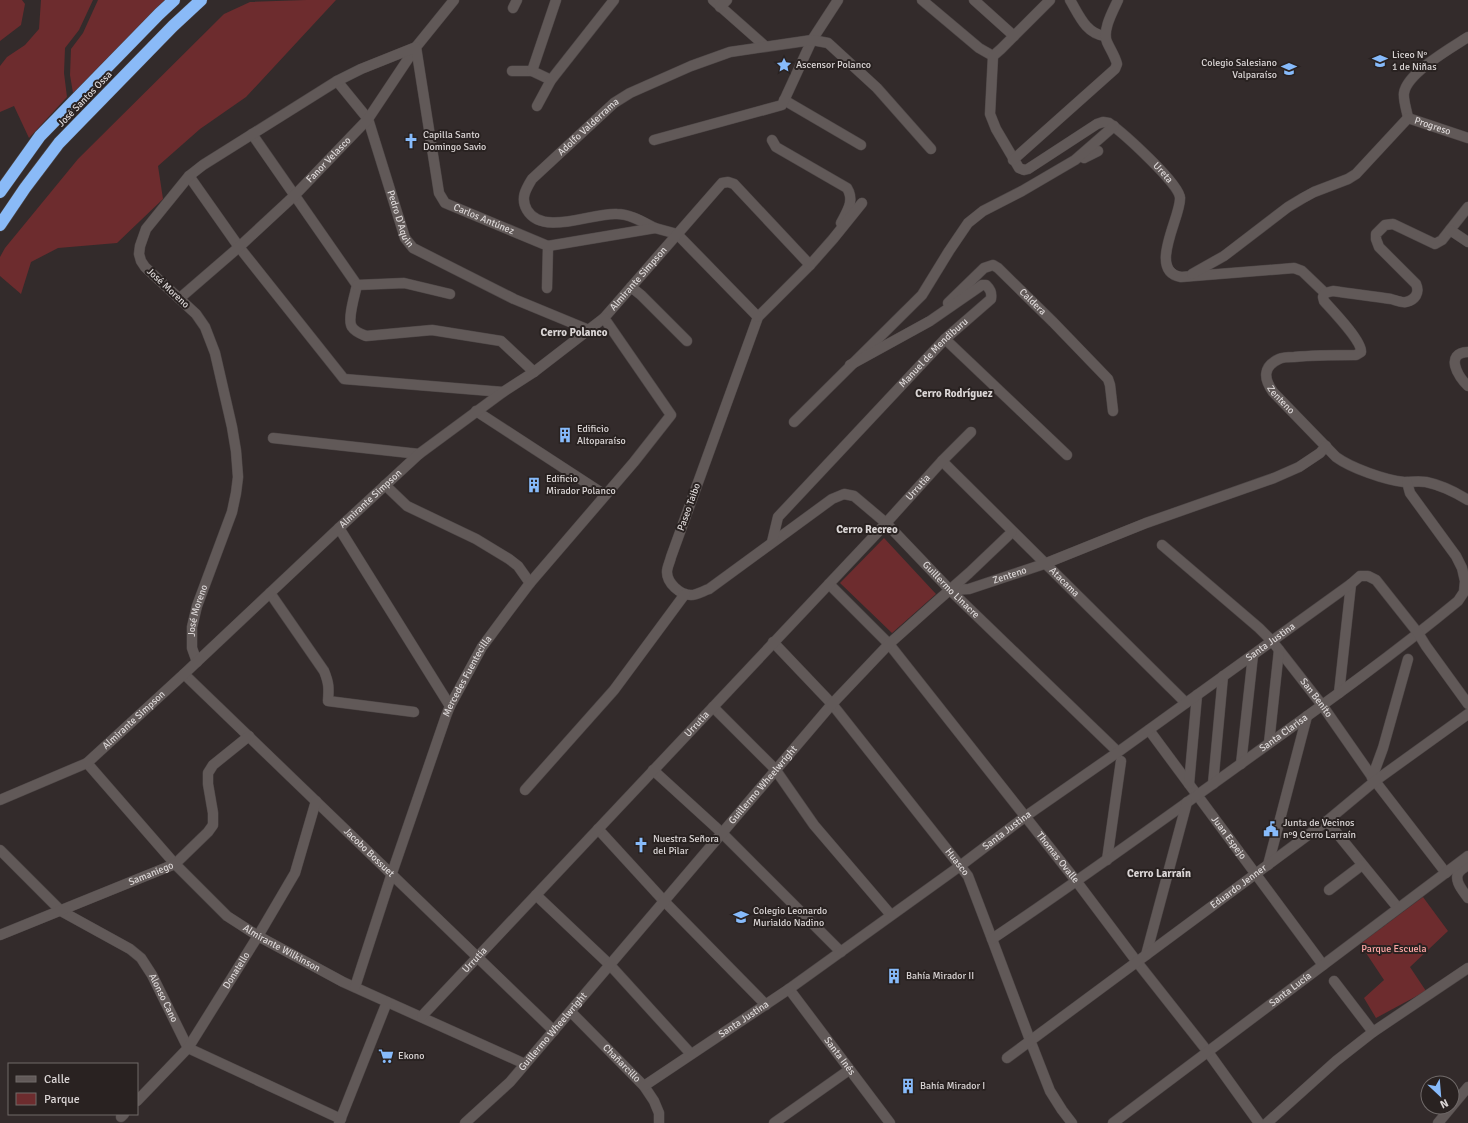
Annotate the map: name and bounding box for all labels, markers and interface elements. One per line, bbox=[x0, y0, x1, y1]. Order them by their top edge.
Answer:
place label: Liceo N° 1 de Niñas bbox=[1392, 49, 1437, 73]
school or university icon: Liceo N° 1 de Niñas bbox=[1371, 52, 1389, 70]
place icon: Ascensor Polanco bbox=[775, 56, 793, 74]
place label: Colegio Salesiano Valparaíso bbox=[1201, 57, 1277, 81]
place label: Ascensor Polanco bbox=[796, 59, 871, 71]
school or university icon: Colegio Salesiano Valparaíso bbox=[1280, 60, 1298, 78]
street label: José Santos Ossa bbox=[55, 69, 115, 129]
street label: Adolfo Valderrama bbox=[555, 95, 621, 158]
street label: Progreso bbox=[1413, 115, 1452, 138]
place label: Capilla Santo Domingo Savio bbox=[423, 129, 486, 153]
church icon: Capilla Santo Domingo Savio bbox=[402, 132, 420, 150]
street label: Fanor Velasco bbox=[304, 134, 353, 185]
street label: Ureta bbox=[1150, 160, 1175, 186]
street label: Pedro D'Aquin bbox=[385, 189, 416, 250]
street label: Carlos Antúnez bbox=[452, 201, 517, 237]
street label: Almirante Simpson bbox=[607, 244, 670, 313]
street label: José Moreno bbox=[144, 265, 192, 311]
street label: Caldera bbox=[1017, 286, 1049, 318]
street label: Manuel de Mendiburu bbox=[897, 316, 971, 390]
district label: Cerro Polanco bbox=[541, 326, 608, 339]
street label: Zenteno bbox=[1264, 383, 1297, 416]
district label: Cerro Rodríguez bbox=[915, 387, 993, 400]
place label: Edificio Altoparaíso bbox=[577, 423, 626, 447]
building icon: Edificio Altoparaíso bbox=[556, 426, 574, 444]
street label: Almirante Simpson bbox=[337, 467, 404, 531]
street label: Urrutia bbox=[903, 472, 933, 503]
place label: Edificio Mirador Polanco bbox=[546, 473, 616, 497]
building icon: Edificio Mirador Polanco bbox=[525, 476, 543, 494]
street label: Paseo Taibo bbox=[675, 482, 703, 532]
district label: Cerro Recreo bbox=[836, 523, 898, 536]
street label: Guillermo Linacre bbox=[920, 559, 982, 621]
street label: Zenteno bbox=[991, 564, 1028, 587]
street label: Atacama bbox=[1047, 565, 1082, 600]
street label: José Moreno bbox=[186, 583, 210, 637]
street label: Santa Justina bbox=[1243, 620, 1298, 664]
street label: Mercedes Fuentecilla bbox=[440, 633, 494, 719]
street label: San Benito bbox=[1297, 676, 1335, 720]
street label: Almirante Simpson bbox=[100, 688, 168, 752]
street label: Urrutia bbox=[682, 709, 712, 739]
street label: Santa Clarisa bbox=[1257, 712, 1310, 755]
street label: Guillermo Wheelwright bbox=[726, 743, 800, 827]
street label: Santa Justina bbox=[980, 808, 1034, 853]
street label: Juan Espejo bbox=[1209, 814, 1249, 862]
place label: Junta de Vecinos n°9 Cerro Larraín bbox=[1283, 817, 1356, 841]
public building icon: Junta de Vecinos n°9 Cerro Larraín bbox=[1262, 820, 1280, 838]
street label: Jacobo Bossuet bbox=[341, 825, 397, 880]
street label: Thomas Ovalle bbox=[1034, 829, 1082, 886]
place label: Nuestra Señora del Pilar bbox=[653, 833, 719, 857]
church icon: Nuestra Señora del Pilar bbox=[632, 836, 650, 854]
street label: Huasco bbox=[942, 846, 971, 878]
street label: Samaniego bbox=[127, 859, 175, 888]
street label: Eduardo Jenner bbox=[1208, 862, 1269, 911]
district label: Cerro Larraín bbox=[1127, 867, 1191, 880]
place label: Colegio Leonardo Murialdo Nadino bbox=[753, 905, 827, 929]
school or university icon: Colegio Leonardo Murialdo Nadino bbox=[732, 908, 750, 926]
street label: Almirante Wilkinson bbox=[241, 922, 322, 975]
park label: Parque Escuela bbox=[1361, 943, 1427, 955]
street label: Urrutia bbox=[460, 945, 490, 975]
street label: Donatello bbox=[220, 950, 253, 991]
building icon: Bahía Mirador II bbox=[885, 967, 903, 985]
place label: Bahía Mirador II bbox=[906, 970, 974, 982]
street label: Santa Lucía bbox=[1267, 970, 1314, 1009]
street label: Alonso Cano bbox=[146, 971, 180, 1024]
street label: Guillermo Wheelwright bbox=[516, 990, 590, 1073]
street label: Santa Justina bbox=[716, 998, 771, 1040]
street label: Santa Inés bbox=[821, 1035, 858, 1078]
street label: Chañarcillo bbox=[600, 1042, 643, 1085]
supermarket icon: Ekono bbox=[377, 1047, 395, 1065]
place label: Ekono bbox=[398, 1050, 424, 1062]
legend bbox=[8, 1063, 138, 1115]
text: Calle bbox=[44, 1072, 70, 1087]
north arrow bbox=[1420, 1075, 1460, 1115]
building icon: Bahía Mirador I bbox=[899, 1077, 917, 1095]
place label: Bahía Mirador I bbox=[920, 1080, 985, 1092]
text: Parque bbox=[44, 1092, 80, 1107]
text: N bbox=[1438, 1096, 1450, 1111]

